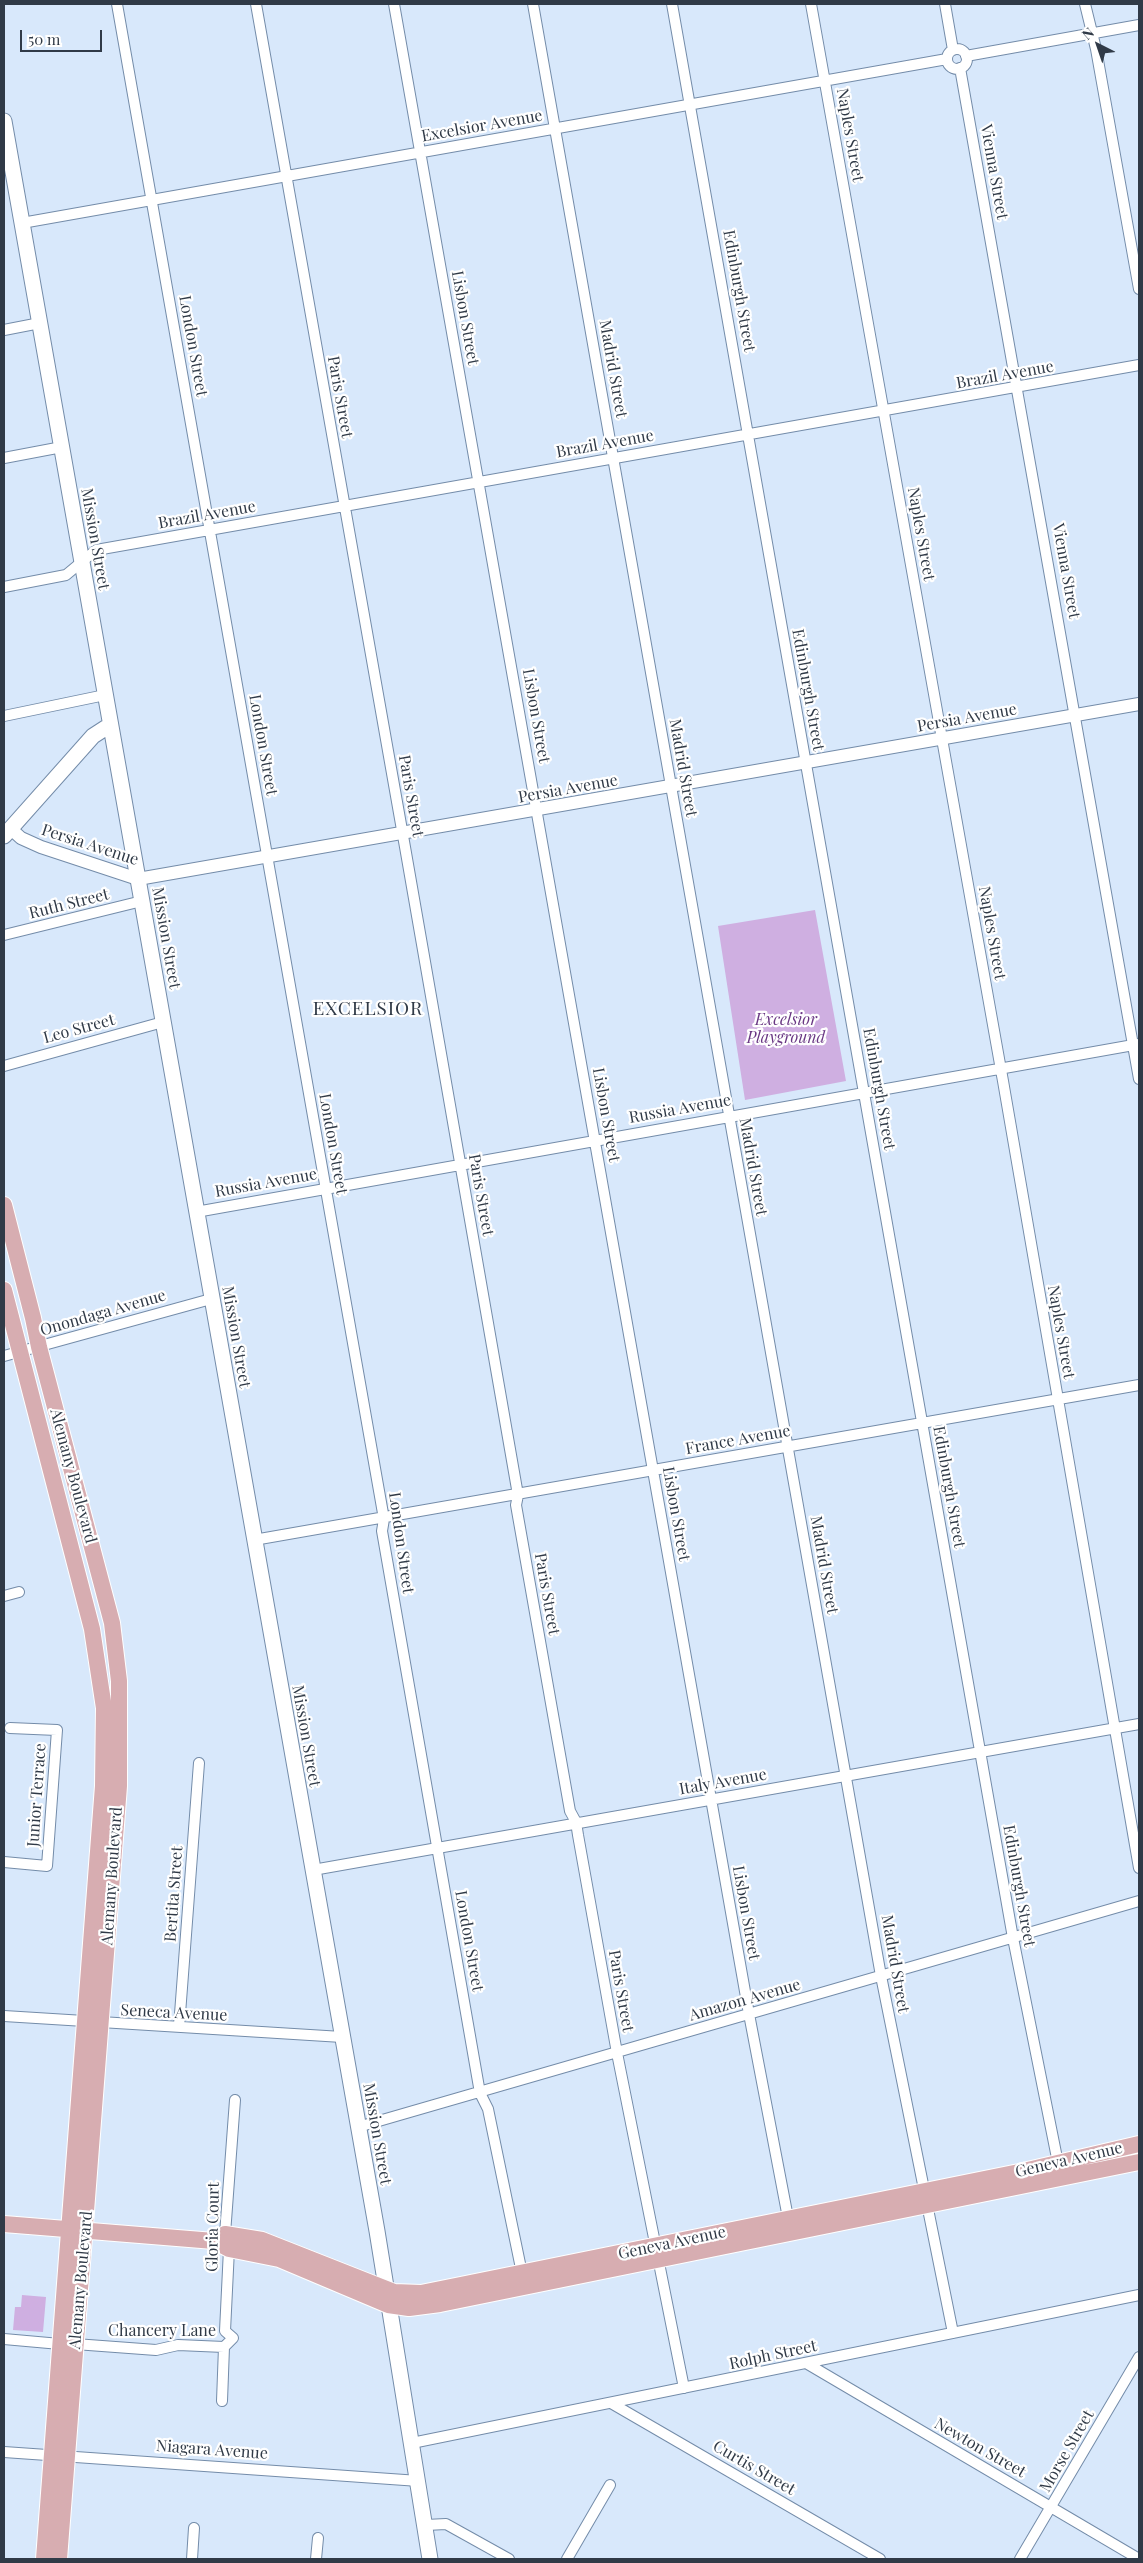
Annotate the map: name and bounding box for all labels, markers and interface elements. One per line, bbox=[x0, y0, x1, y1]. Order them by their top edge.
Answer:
scale bar bbox=[22, 20, 105, 52]
north arrow bbox=[1073, 20, 1123, 70]
text: N bbox=[1078, 23, 1098, 44]
text: 50 m bbox=[28, 29, 60, 49]
street label: Naples Street bbox=[832, 87, 868, 183]
street label: Excelsior Avenue bbox=[420, 106, 544, 146]
street label: Vienna Street bbox=[976, 123, 1012, 221]
street label: Edinburgh Street bbox=[719, 229, 759, 353]
street label: Lisbon Street bbox=[447, 269, 483, 367]
street label: London Street bbox=[175, 294, 211, 398]
street label: Madrid Street bbox=[595, 319, 631, 419]
street label: Paris Street bbox=[323, 354, 357, 440]
street label: Brazil Avenue bbox=[955, 357, 1055, 393]
street label: Brazil Avenue bbox=[555, 426, 655, 462]
street label: Naples Street bbox=[903, 486, 939, 582]
street label: Mission Street bbox=[77, 487, 113, 591]
street label: Brazil Avenue bbox=[157, 497, 257, 533]
street label: Vienna Street bbox=[1048, 522, 1084, 620]
street label: Edinburgh Street bbox=[788, 628, 828, 752]
street label: Lisbon Street bbox=[518, 667, 554, 765]
street label: London Street bbox=[245, 693, 281, 797]
street label: Persia Avenue bbox=[916, 700, 1018, 736]
street label: Madrid Street bbox=[665, 718, 701, 818]
street label: Paris Street bbox=[394, 753, 428, 839]
street label: Persia Avenue bbox=[517, 771, 619, 807]
street label: Persia Avenue bbox=[39, 820, 141, 870]
street label: Ruth Street bbox=[27, 885, 111, 923]
street label: Naples Street bbox=[974, 885, 1010, 981]
street label: Mission Street bbox=[148, 886, 184, 990]
district label: EXCELSIOR bbox=[312, 998, 424, 1020]
street label: Leo Street bbox=[41, 1010, 117, 1048]
park label: Excelsior Playground bbox=[747, 1010, 825, 1048]
street label: Edinburgh Street bbox=[859, 1027, 899, 1151]
street label: Lisbon Street bbox=[588, 1066, 624, 1164]
street label: Russia Avenue bbox=[627, 1091, 733, 1127]
street label: London Street bbox=[315, 1092, 351, 1196]
street label: Madrid Street bbox=[735, 1117, 771, 1217]
street label: Paris Street bbox=[464, 1152, 498, 1238]
street label: Russia Avenue bbox=[213, 1165, 319, 1201]
street label: Naples Street bbox=[1043, 1284, 1079, 1380]
street label: Mission Street bbox=[218, 1285, 254, 1389]
street label: Onondaga Avenue bbox=[38, 1286, 168, 1340]
street label: Alemany Boulevard bbox=[46, 1407, 100, 1545]
street label: France Avenue bbox=[684, 1421, 792, 1459]
street label: Edinburgh Street bbox=[929, 1425, 969, 1549]
street label: Lisbon Street bbox=[658, 1465, 694, 1563]
street label: London Street bbox=[384, 1491, 418, 1595]
street label: Madrid Street bbox=[806, 1515, 842, 1615]
street label: Paris Street bbox=[530, 1551, 564, 1637]
street label: Mission Street bbox=[288, 1684, 324, 1788]
street label: Junior Terrace bbox=[24, 1743, 50, 1847]
street label: Italy Avenue bbox=[678, 1765, 768, 1799]
street label: Alemany Boulevard bbox=[98, 1806, 126, 1946]
street label: Edinburgh Street bbox=[999, 1824, 1039, 1948]
street label: Bertita Street bbox=[161, 1845, 187, 1943]
street label: Lisbon Street bbox=[728, 1864, 764, 1962]
street label: London Street bbox=[451, 1889, 487, 1993]
street label: Madrid Street bbox=[877, 1914, 913, 2014]
street label: Paris Street bbox=[604, 1948, 638, 2034]
street label: Amazon Avenue bbox=[687, 1975, 803, 2025]
street label: Seneca Avenue bbox=[120, 2001, 228, 2025]
street label: Mission Street bbox=[359, 2082, 395, 2186]
street label: Geneva Avenue bbox=[1014, 2138, 1124, 2182]
street label: Gloria Court bbox=[203, 2182, 223, 2272]
street label: Alemany Boulevard bbox=[65, 2210, 97, 2350]
street label: Geneva Avenue bbox=[616, 2222, 728, 2264]
street label: Chancery Lane bbox=[108, 2321, 216, 2341]
street label: Rolph Street bbox=[727, 2336, 819, 2374]
street label: Morse Street bbox=[1036, 2406, 1098, 2496]
street label: Newton Street bbox=[931, 2414, 1029, 2482]
street label: Niagara Avenue bbox=[156, 2437, 268, 2463]
street label: Curtis Street bbox=[709, 2437, 799, 2499]

